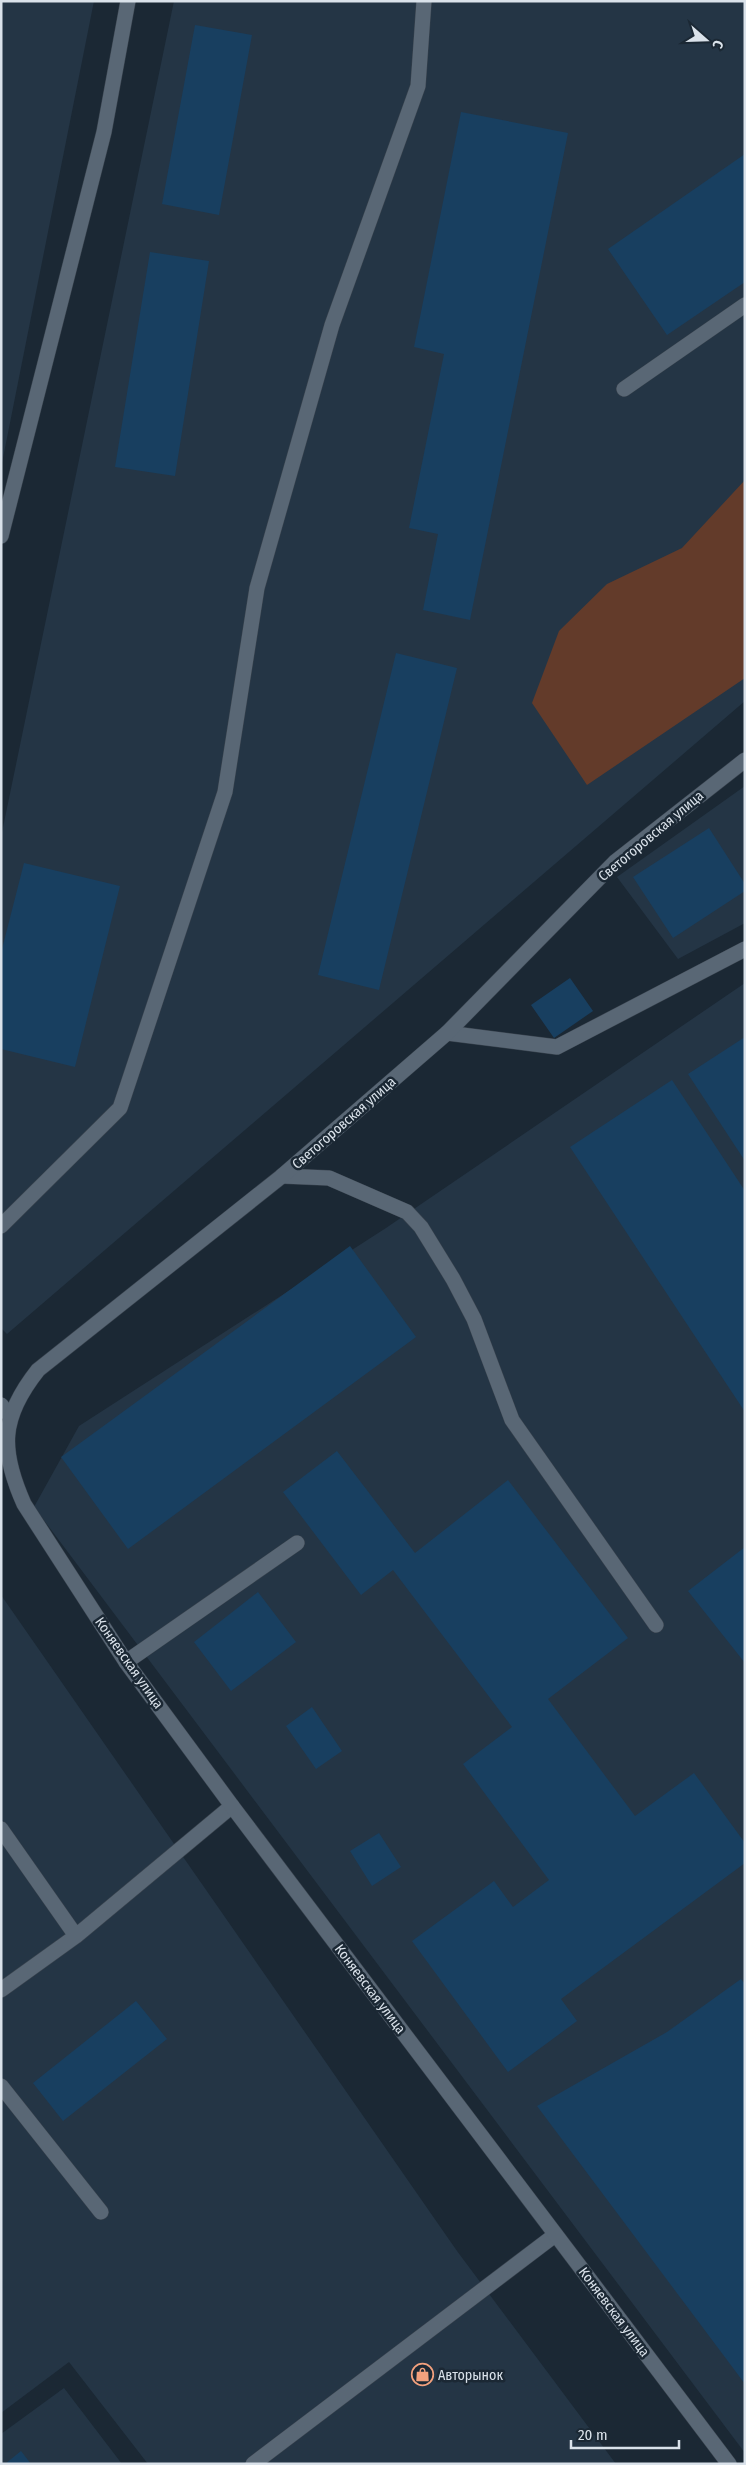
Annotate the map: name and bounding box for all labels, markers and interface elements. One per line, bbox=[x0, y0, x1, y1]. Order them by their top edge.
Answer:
north arrow bbox=[681, 15, 731, 65]
text: С bbox=[708, 38, 727, 51]
street label: Светогоровская улица bbox=[595, 787, 707, 885]
street label: Светогоровская улица bbox=[289, 1073, 399, 1173]
street label: Коняевская улица bbox=[91, 1614, 167, 1712]
street label: Коняевская улица bbox=[331, 1941, 409, 2037]
street label: Коняевская улица bbox=[575, 2264, 653, 2360]
shop icon: Авторынок bbox=[410, 2363, 434, 2387]
place label: Авторынок bbox=[438, 2367, 503, 2384]
scale bar bbox=[571, 2418, 678, 2450]
text: 20 m bbox=[578, 2426, 608, 2444]

